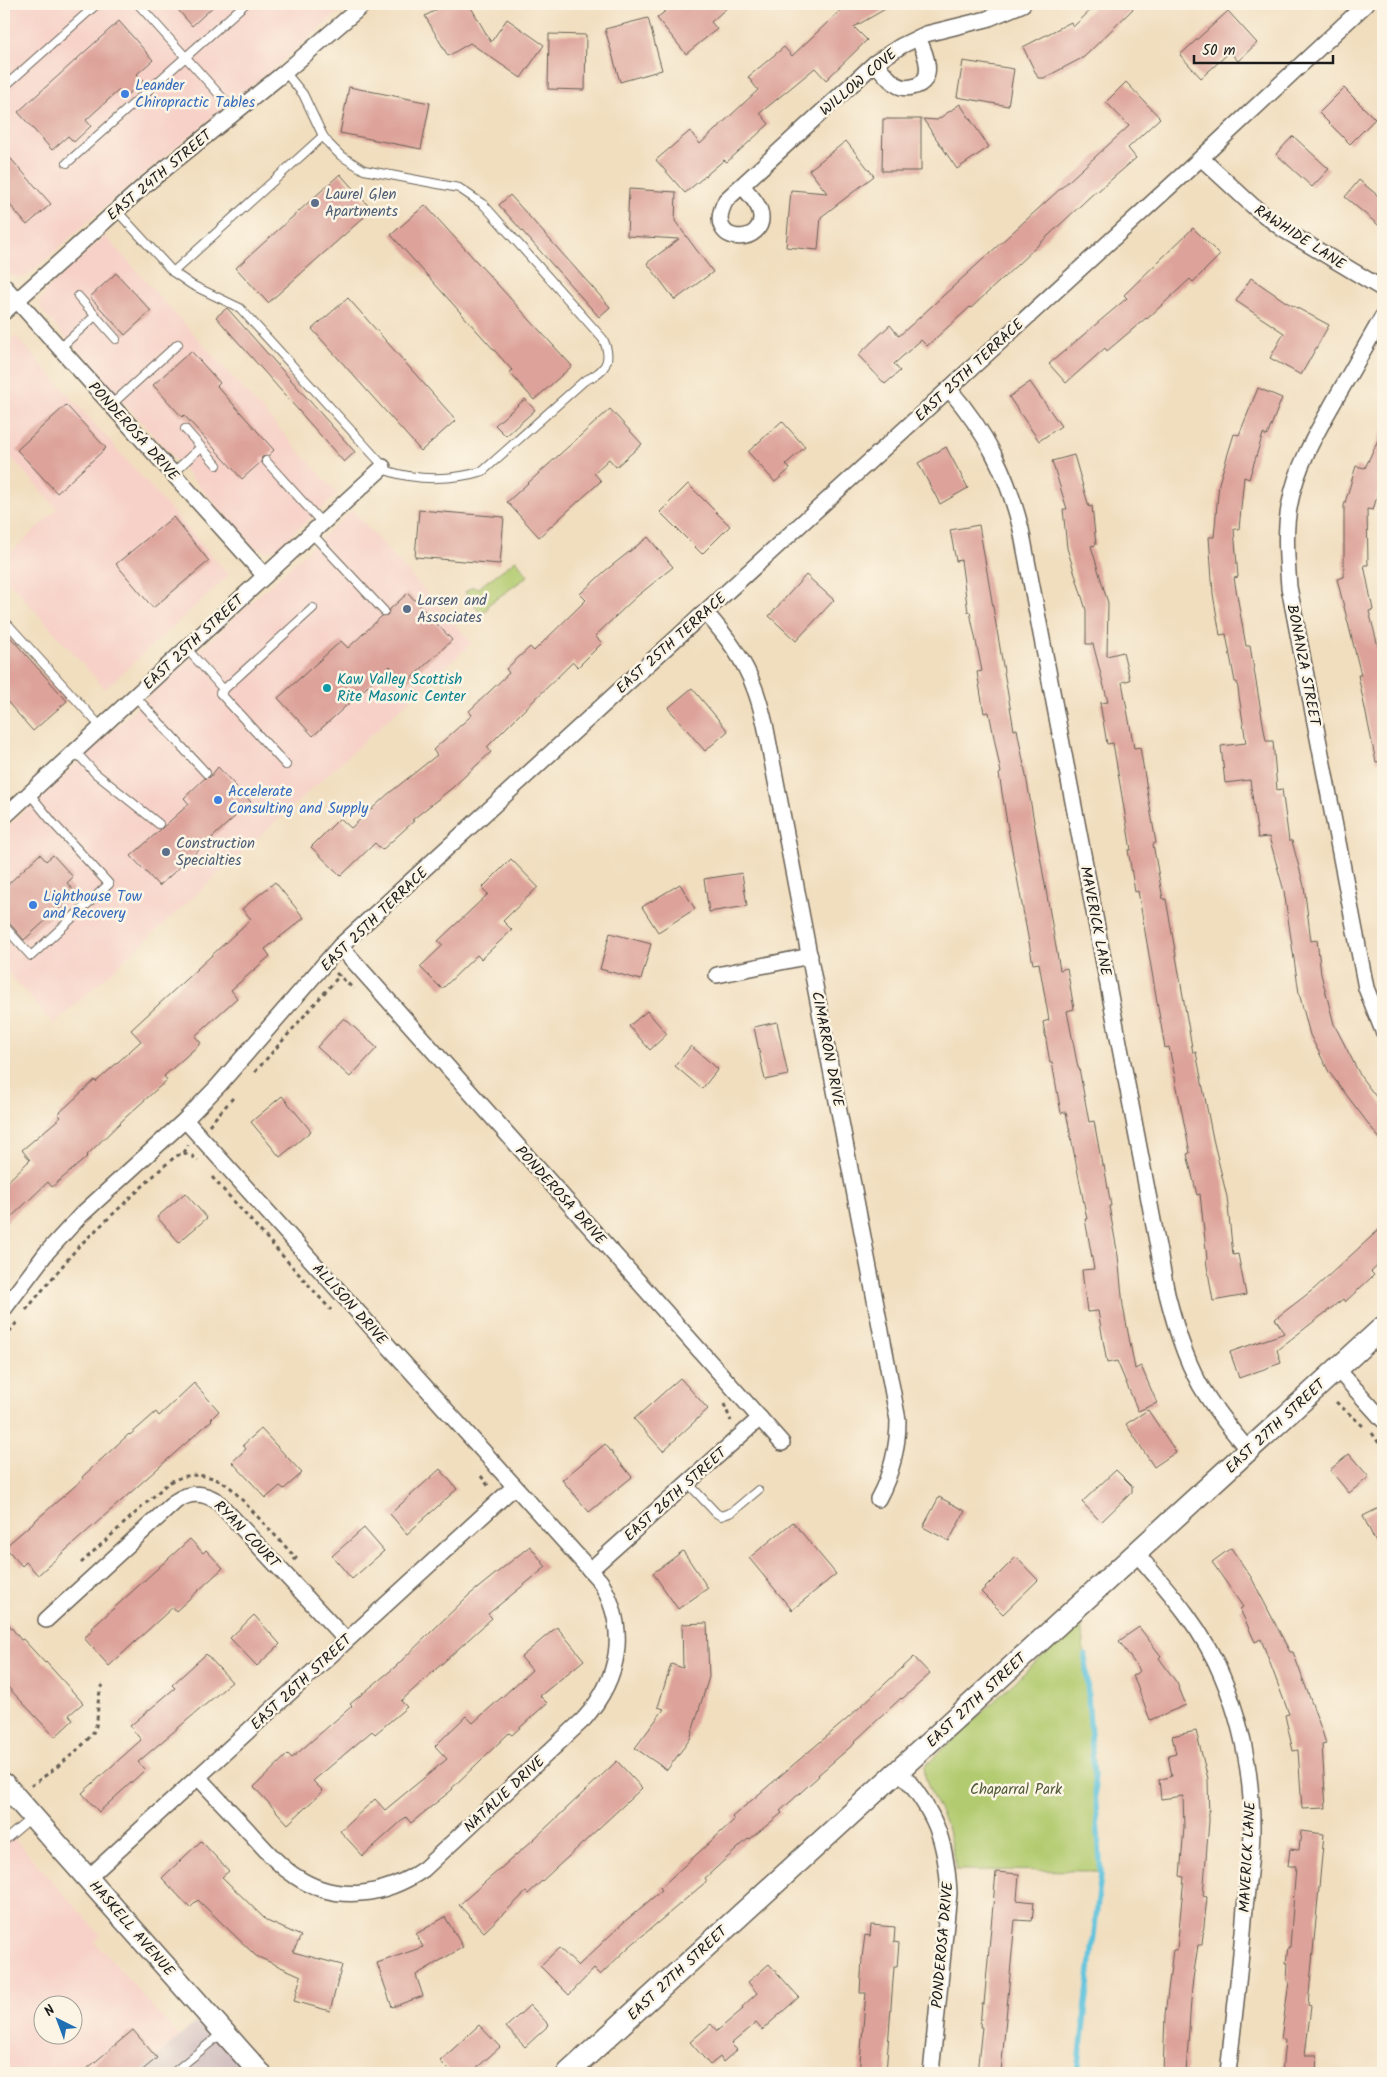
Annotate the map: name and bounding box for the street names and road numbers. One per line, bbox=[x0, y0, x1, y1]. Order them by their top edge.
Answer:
street label: WILLOW COVE bbox=[815, 42, 904, 122]
street label: EAST 24TH STREET bbox=[102, 123, 219, 227]
street label: RAWHIDE LANE bbox=[1249, 199, 1351, 277]
street label: EAST 25TH TERRACE bbox=[910, 313, 1031, 428]
street label: PONDEROSA DRIVE bbox=[82, 377, 185, 488]
street label: EAST 25TH TERRACE bbox=[611, 587, 733, 700]
street label: EAST 25TH STREET bbox=[138, 588, 251, 696]
street label: BONANZA STREET bbox=[1280, 603, 1327, 730]
street label: EAST 25TH TERRACE bbox=[315, 861, 435, 978]
street label: MAVERICK LANE bbox=[1073, 864, 1118, 979]
street label: CIMARRON DRIVE bbox=[804, 989, 850, 1110]
street label: PONDEROSA DRIVE bbox=[509, 1141, 612, 1252]
street label: ALLISON DRIVE bbox=[306, 1258, 394, 1352]
street label: EAST 27TH STREET bbox=[1220, 1372, 1333, 1480]
street label: EAST 26TH STREET bbox=[619, 1441, 734, 1548]
street label: RYAN COURT bbox=[208, 1495, 286, 1576]
street label: EAST 26TH STREET bbox=[245, 1628, 359, 1736]
street label: EAST 27TH STREET bbox=[921, 1646, 1034, 1754]
street label: NATALIE DRIVE bbox=[459, 1750, 552, 1839]
street label: MAVERICK LANE bbox=[1233, 1800, 1263, 1913]
street label: HASKELL AVENUE bbox=[83, 1875, 181, 1983]
street label: PONDEROSA DRIVE bbox=[926, 1880, 961, 2009]
street label: EAST 27TH STREET bbox=[622, 1919, 735, 2027]

